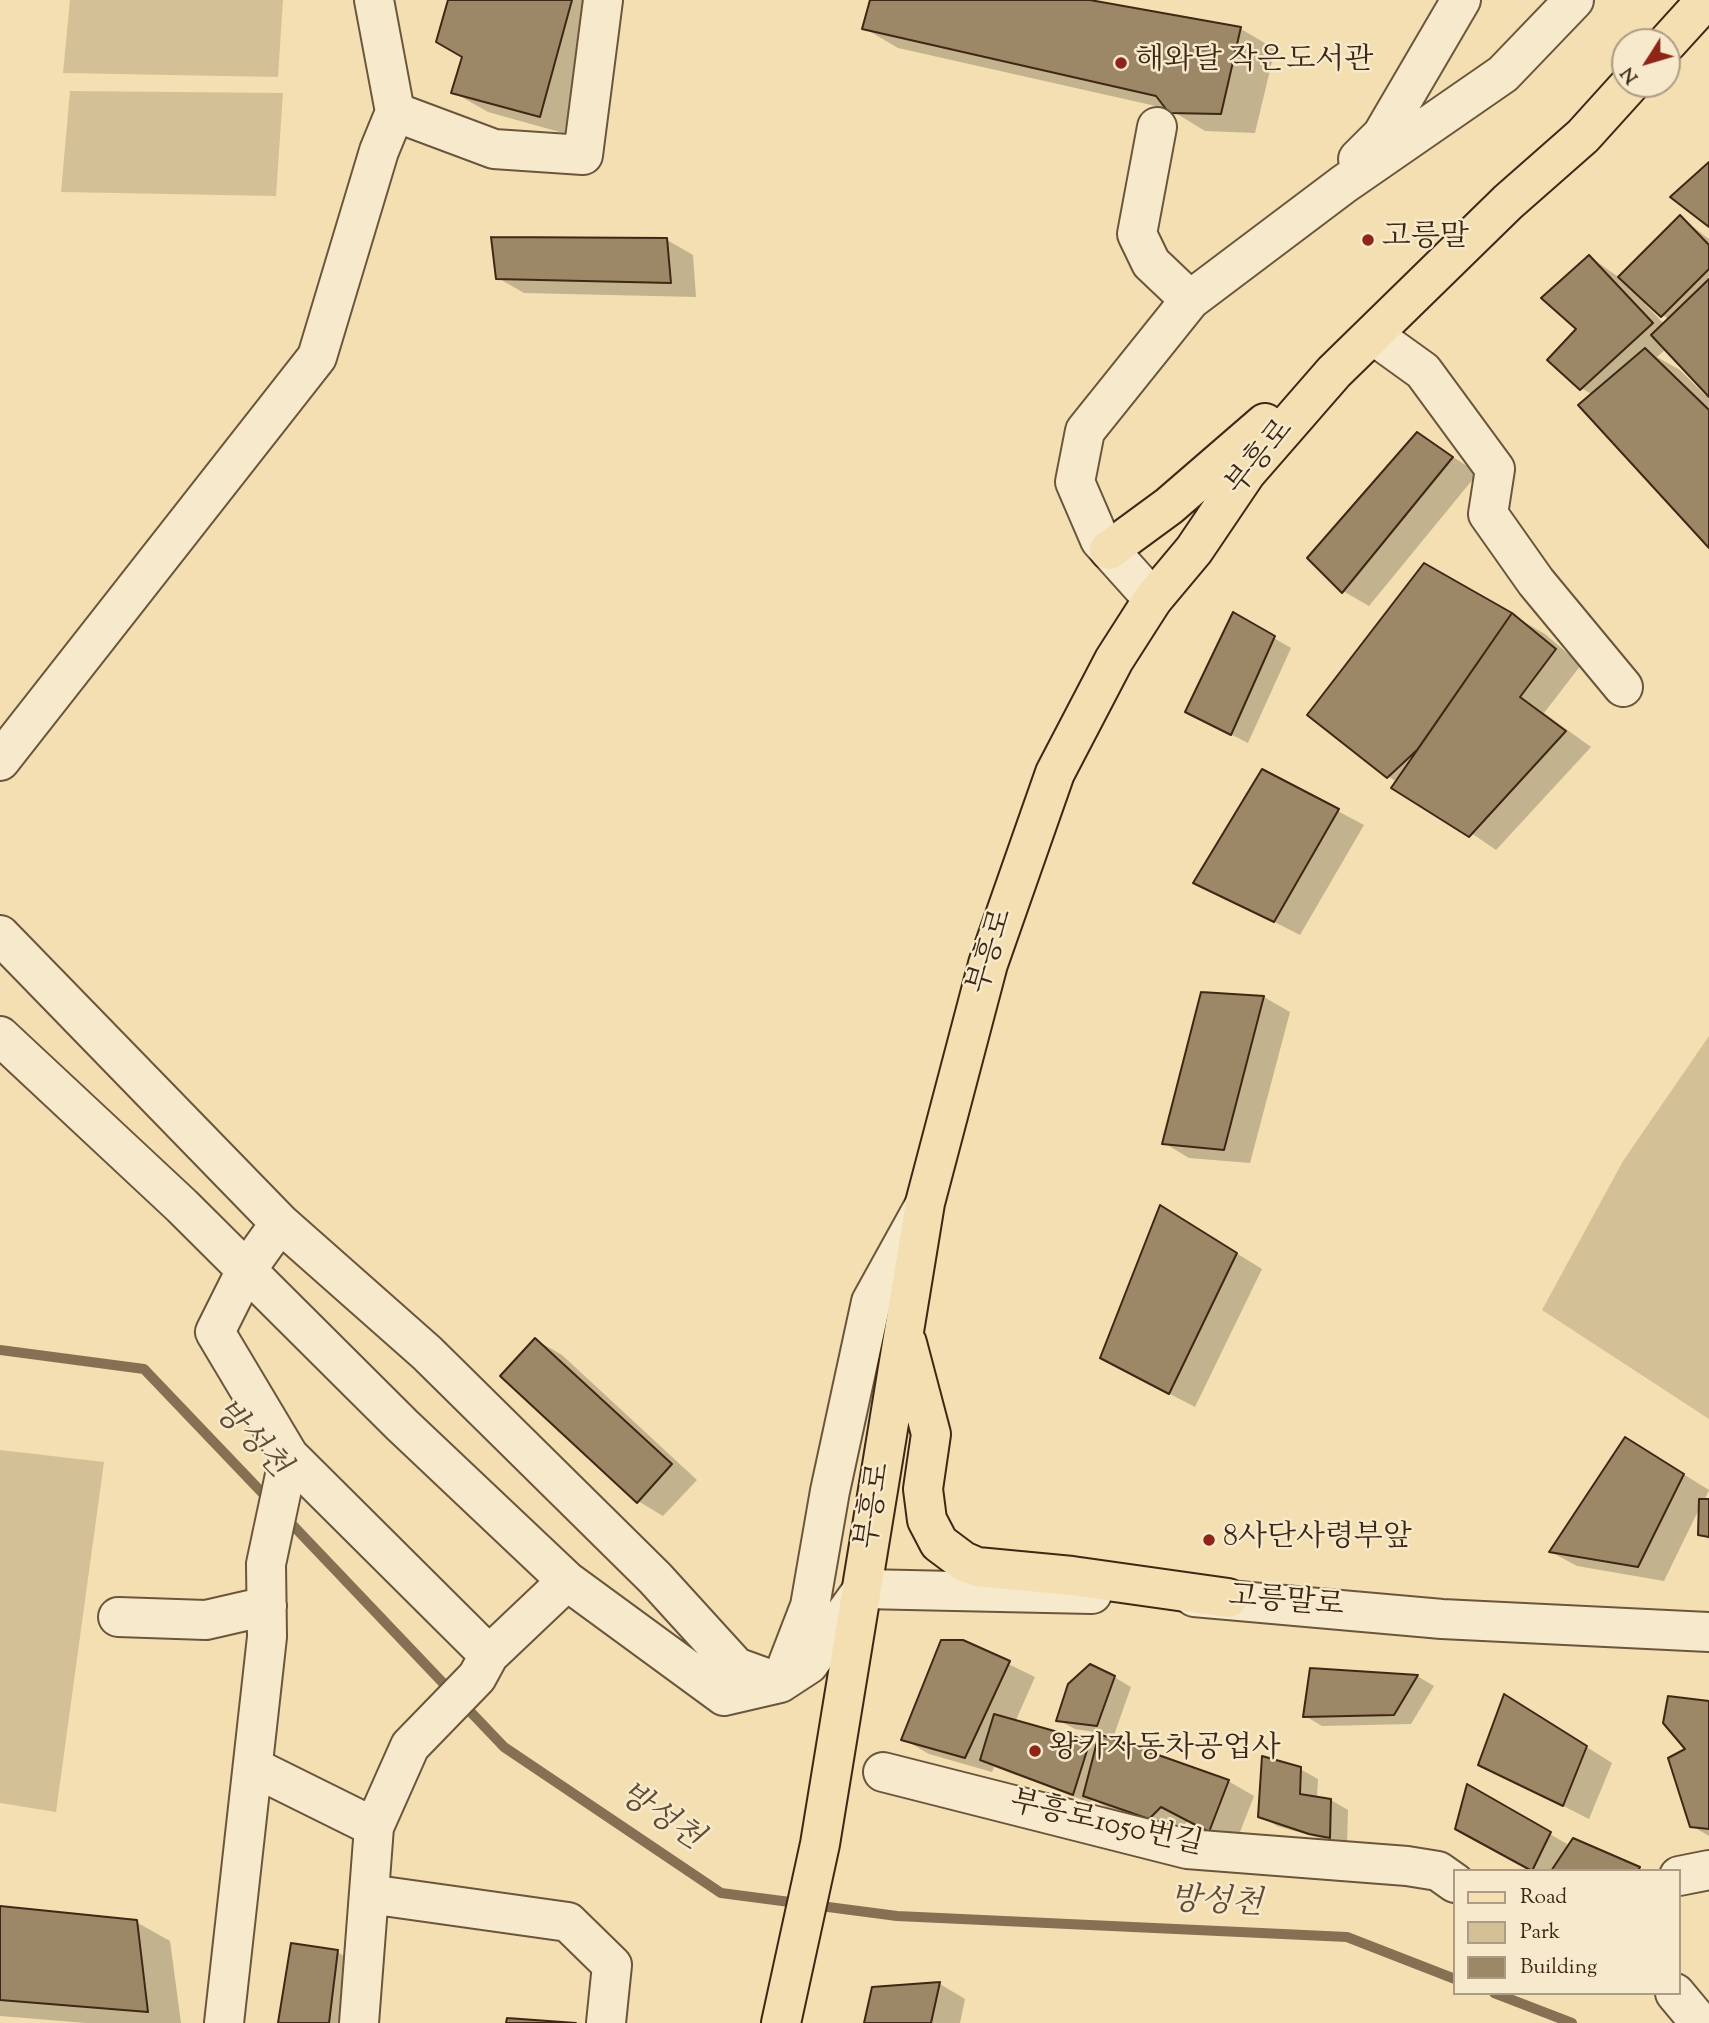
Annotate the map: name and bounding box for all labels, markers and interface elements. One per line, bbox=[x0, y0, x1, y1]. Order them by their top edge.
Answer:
north arrow bbox=[1611, 28, 1681, 98]
place label: 해와달 작은도서관 bbox=[1135, 45, 1373, 81]
marker: 해와달 작은도서관 bbox=[1113, 55, 1129, 71]
text: N bbox=[1615, 61, 1646, 89]
place label: 고릉말 bbox=[1382, 222, 1469, 258]
marker: 고릉말 bbox=[1360, 232, 1376, 248]
street label: 부흥로 bbox=[1221, 414, 1303, 504]
street label: 부흥로 bbox=[963, 905, 1023, 999]
water label: 방성천 bbox=[203, 1394, 295, 1488]
street label: 부흥로 bbox=[851, 1460, 901, 1552]
place label: 8사단사령부앞 bbox=[1223, 1522, 1412, 1558]
marker: 8사단사령부앞 bbox=[1201, 1532, 1217, 1548]
street label: 고릉말로 bbox=[1227, 1581, 1345, 1627]
place label: 왕카자동차공업사 bbox=[1049, 1733, 1281, 1769]
marker: 왕카자동차공업사 bbox=[1027, 1743, 1043, 1759]
water label: 방성천 bbox=[610, 1777, 708, 1861]
street label: 부흥로1050번길 bbox=[1006, 1786, 1206, 1866]
legend bbox=[1454, 1869, 1681, 1995]
water label: 방성천 bbox=[1169, 1883, 1263, 1927]
text: Road bbox=[1520, 1883, 1567, 1913]
text: Park bbox=[1520, 1918, 1560, 1948]
text: Building bbox=[1520, 1953, 1597, 1983]

